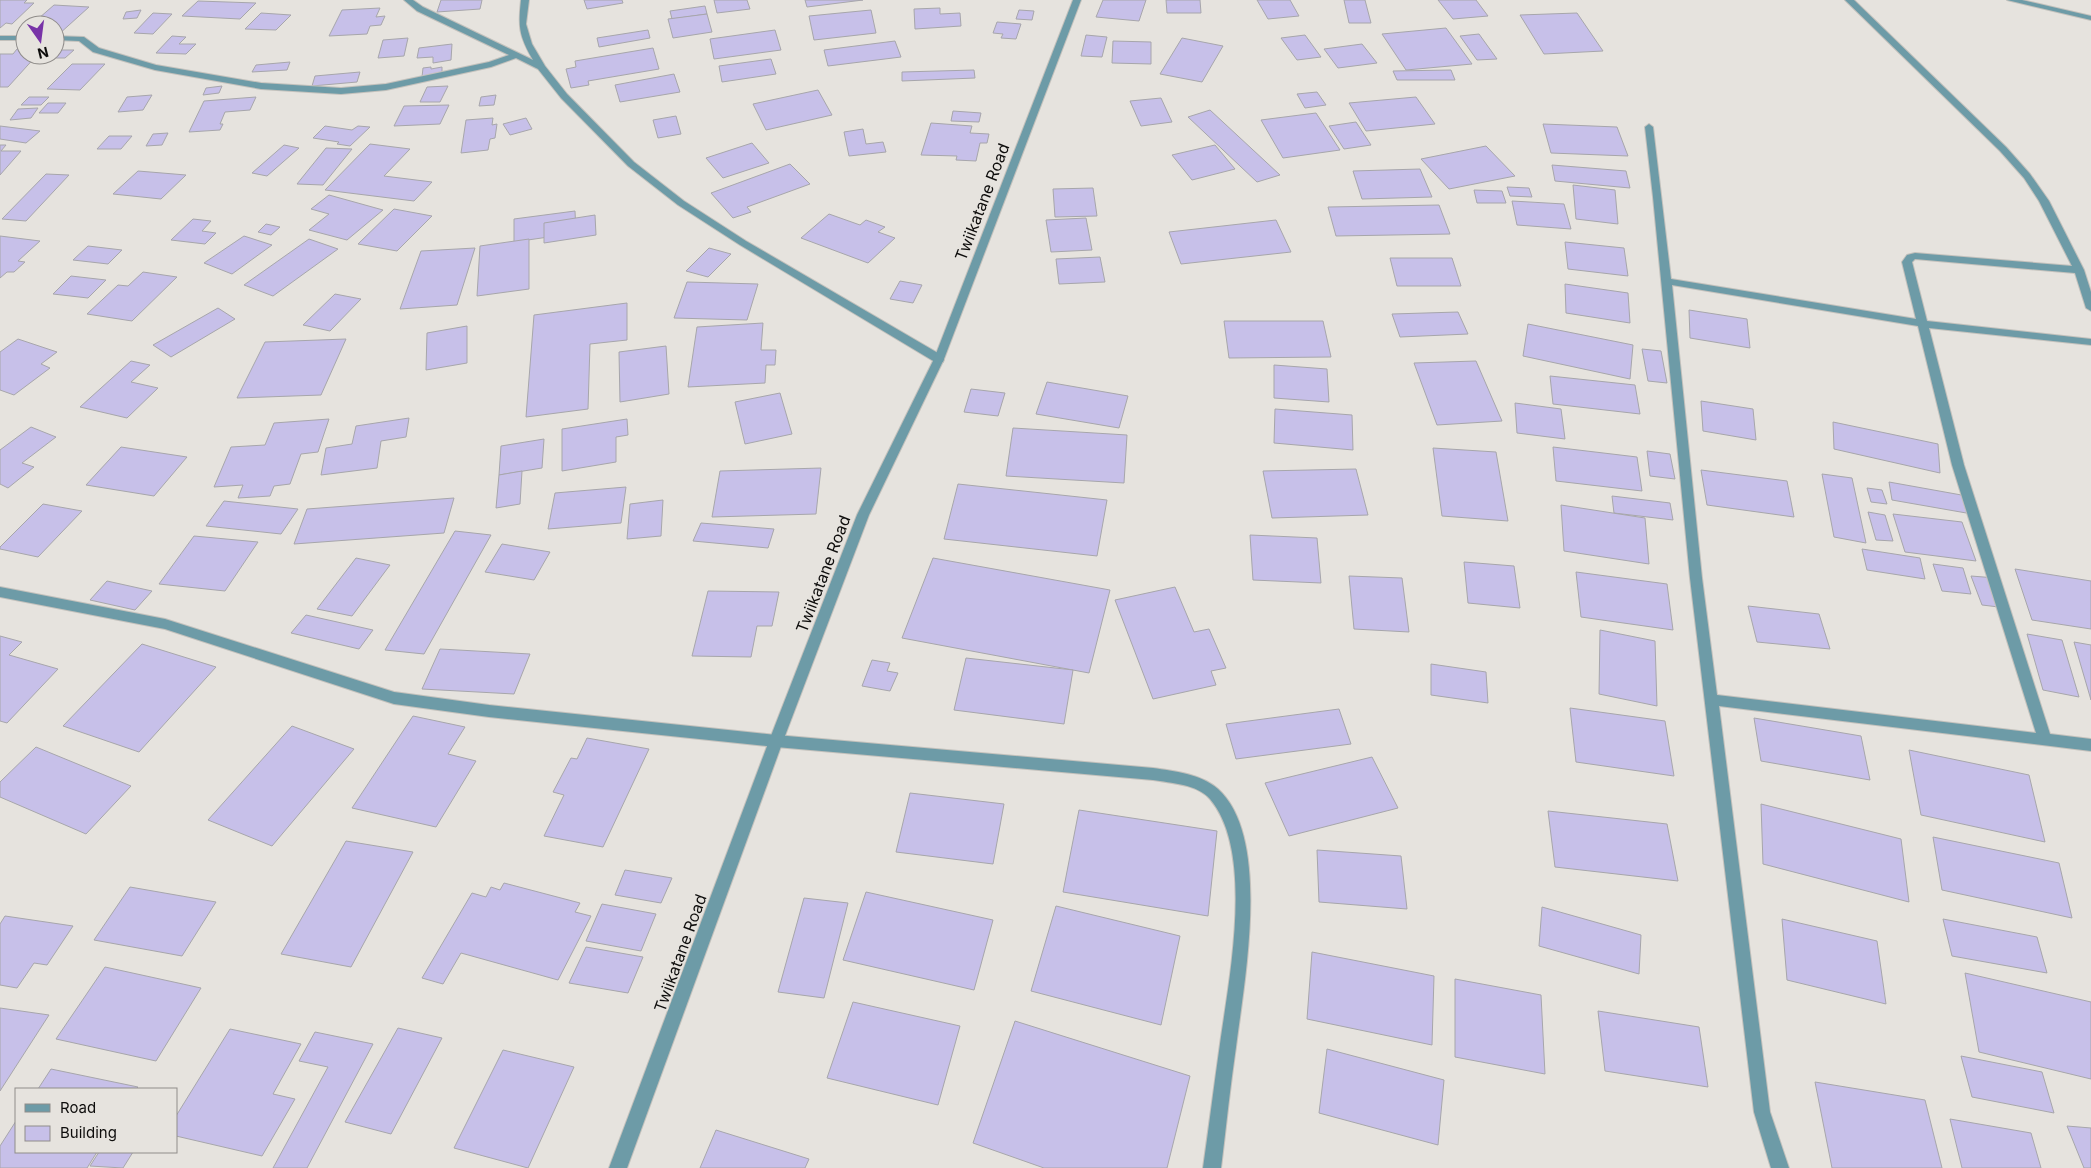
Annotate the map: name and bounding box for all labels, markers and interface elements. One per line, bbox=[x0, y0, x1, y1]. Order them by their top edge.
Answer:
north arrow bbox=[15, 15, 65, 65]
text: N bbox=[36, 44, 50, 63]
street label: Twiikatane Road bbox=[950, 140, 1014, 264]
street label: Twiikatane Road bbox=[791, 512, 855, 636]
street label: Twiikatane Road bbox=[649, 891, 711, 1015]
legend bbox=[15, 1088, 178, 1153]
text: Road bbox=[60, 1098, 96, 1117]
text: Building bbox=[60, 1123, 117, 1142]

